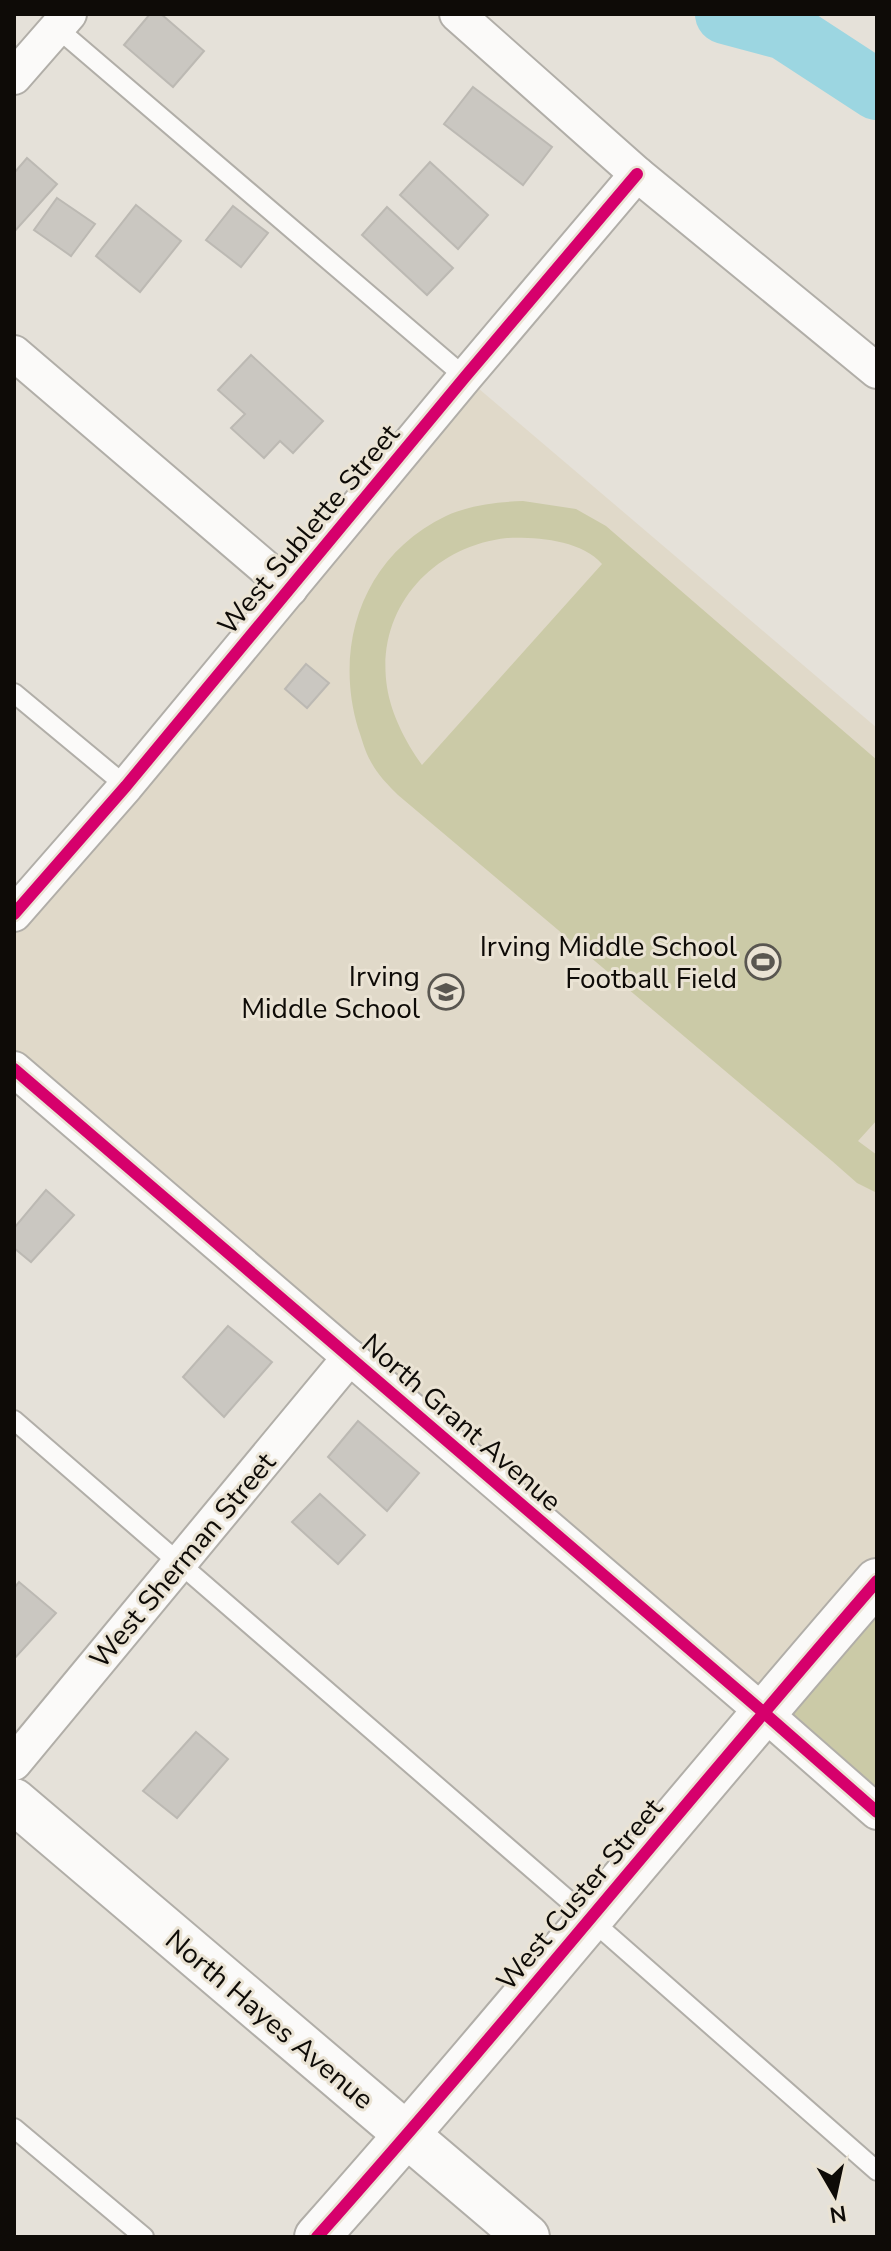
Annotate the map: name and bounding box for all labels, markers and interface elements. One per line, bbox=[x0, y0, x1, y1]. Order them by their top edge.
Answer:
street label: West Sublette Street bbox=[209, 416, 408, 643]
place label: Irving Middle School Football Field bbox=[480, 928, 738, 998]
sports icon: Irving Middle School Football Field bbox=[744, 943, 782, 981]
place label: Irving Middle School bbox=[241, 958, 421, 1028]
school or university icon: Irving Middle School bbox=[427, 973, 465, 1011]
street label: North Grant Avenue bbox=[353, 1325, 569, 1520]
street label: West Sherman Street bbox=[81, 1445, 284, 1677]
street label: West Custer Street bbox=[488, 1790, 672, 1999]
street label: North Hayes Avenue bbox=[157, 1921, 382, 2118]
north arrow bbox=[795, 2155, 875, 2235]
text: N bbox=[827, 2198, 848, 2230]

